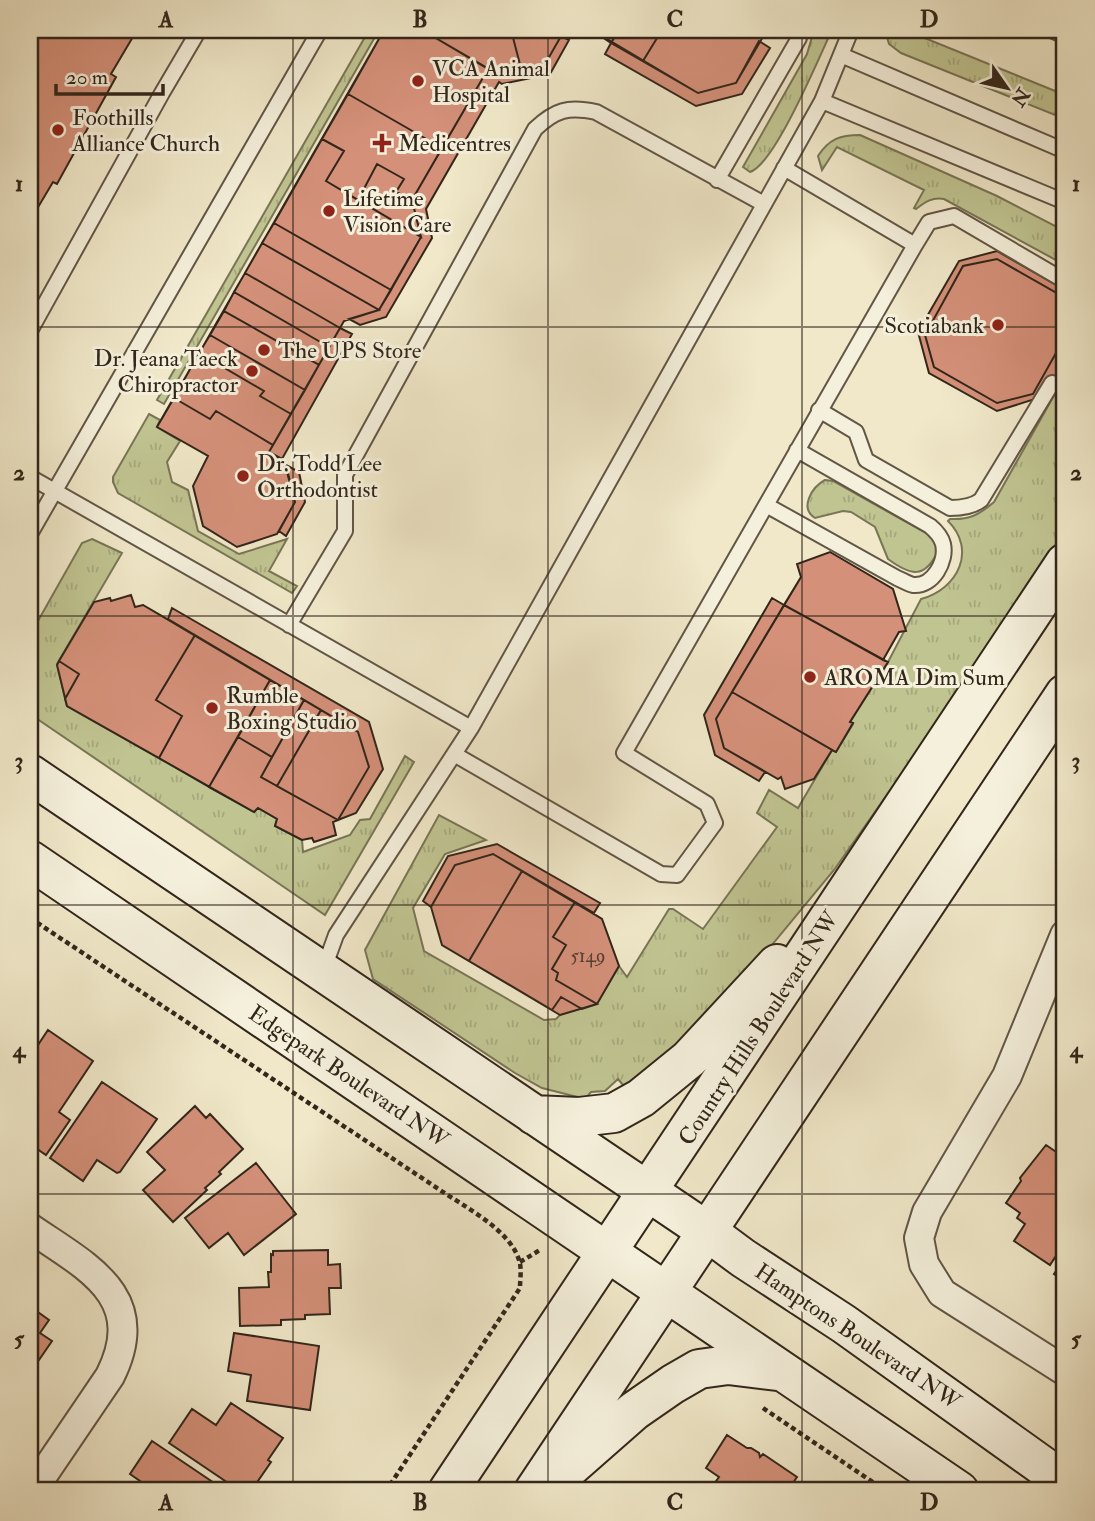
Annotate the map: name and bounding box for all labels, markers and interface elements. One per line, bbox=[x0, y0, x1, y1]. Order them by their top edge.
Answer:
text: A bbox=[158, 5, 174, 34]
text: B bbox=[412, 5, 428, 34]
text: C bbox=[667, 5, 683, 34]
text: D bbox=[920, 5, 938, 34]
scale bar bbox=[56, 52, 163, 96]
north arrow bbox=[972, 52, 1042, 122]
place label: VCA Animal Hospital bbox=[432, 54, 550, 110]
text: 20 m bbox=[66, 64, 108, 91]
marker: VCA Animal Hospital bbox=[410, 73, 426, 89]
text: N bbox=[1005, 82, 1036, 112]
place label: Foothills Alliance Church bbox=[71, 103, 220, 158]
marker: Foothills Alliance Church bbox=[50, 122, 66, 138]
place label: Medicentres bbox=[398, 129, 511, 158]
marker: Medicentres bbox=[372, 133, 392, 153]
text: 1 bbox=[15, 169, 23, 198]
text: 1 bbox=[1072, 169, 1080, 198]
place label: Lifetime Vision Care bbox=[343, 184, 452, 239]
marker: Lifetime Vision Care bbox=[321, 203, 337, 219]
place label: Scotiabank bbox=[884, 311, 984, 340]
marker: Scotiabank bbox=[990, 317, 1006, 333]
place label: The UPS Store bbox=[278, 336, 422, 365]
marker: The UPS Store bbox=[256, 342, 272, 358]
place label: Dr. Jeana Taeck Chiropractor bbox=[94, 344, 238, 400]
marker: Dr. Jeana Taeck Chiropractor bbox=[244, 363, 260, 379]
place label: Dr. Todd Lee Orthodontist bbox=[257, 449, 382, 504]
text: 2 bbox=[13, 458, 25, 487]
text: 2 bbox=[1070, 458, 1082, 487]
marker: Dr. Todd Lee Orthodontist bbox=[235, 468, 251, 484]
place label: AROMA Dim Sum bbox=[823, 663, 1005, 692]
marker: AROMA Dim Sum bbox=[802, 669, 818, 685]
place label: Rumble Boxing Studio bbox=[226, 681, 357, 736]
marker: Rumble Boxing Studio bbox=[204, 700, 220, 716]
text: 3 bbox=[15, 746, 23, 775]
text: 3 bbox=[1072, 746, 1080, 775]
street label: Country Hills Boulevard NW bbox=[672, 904, 846, 1151]
house number: 5149 bbox=[570, 944, 606, 968]
street label: Edgepark Boulevard NW bbox=[242, 999, 456, 1156]
text: 4 bbox=[12, 1035, 27, 1064]
text: 4 bbox=[1069, 1035, 1084, 1064]
street label: Hamptons Boulevard NW bbox=[749, 1257, 967, 1418]
text: 5 bbox=[14, 1324, 25, 1353]
text: 5 bbox=[1071, 1324, 1082, 1353]
text: A bbox=[158, 1488, 174, 1517]
text: B bbox=[412, 1488, 428, 1517]
text: C bbox=[667, 1488, 683, 1517]
text: D bbox=[920, 1488, 938, 1517]

